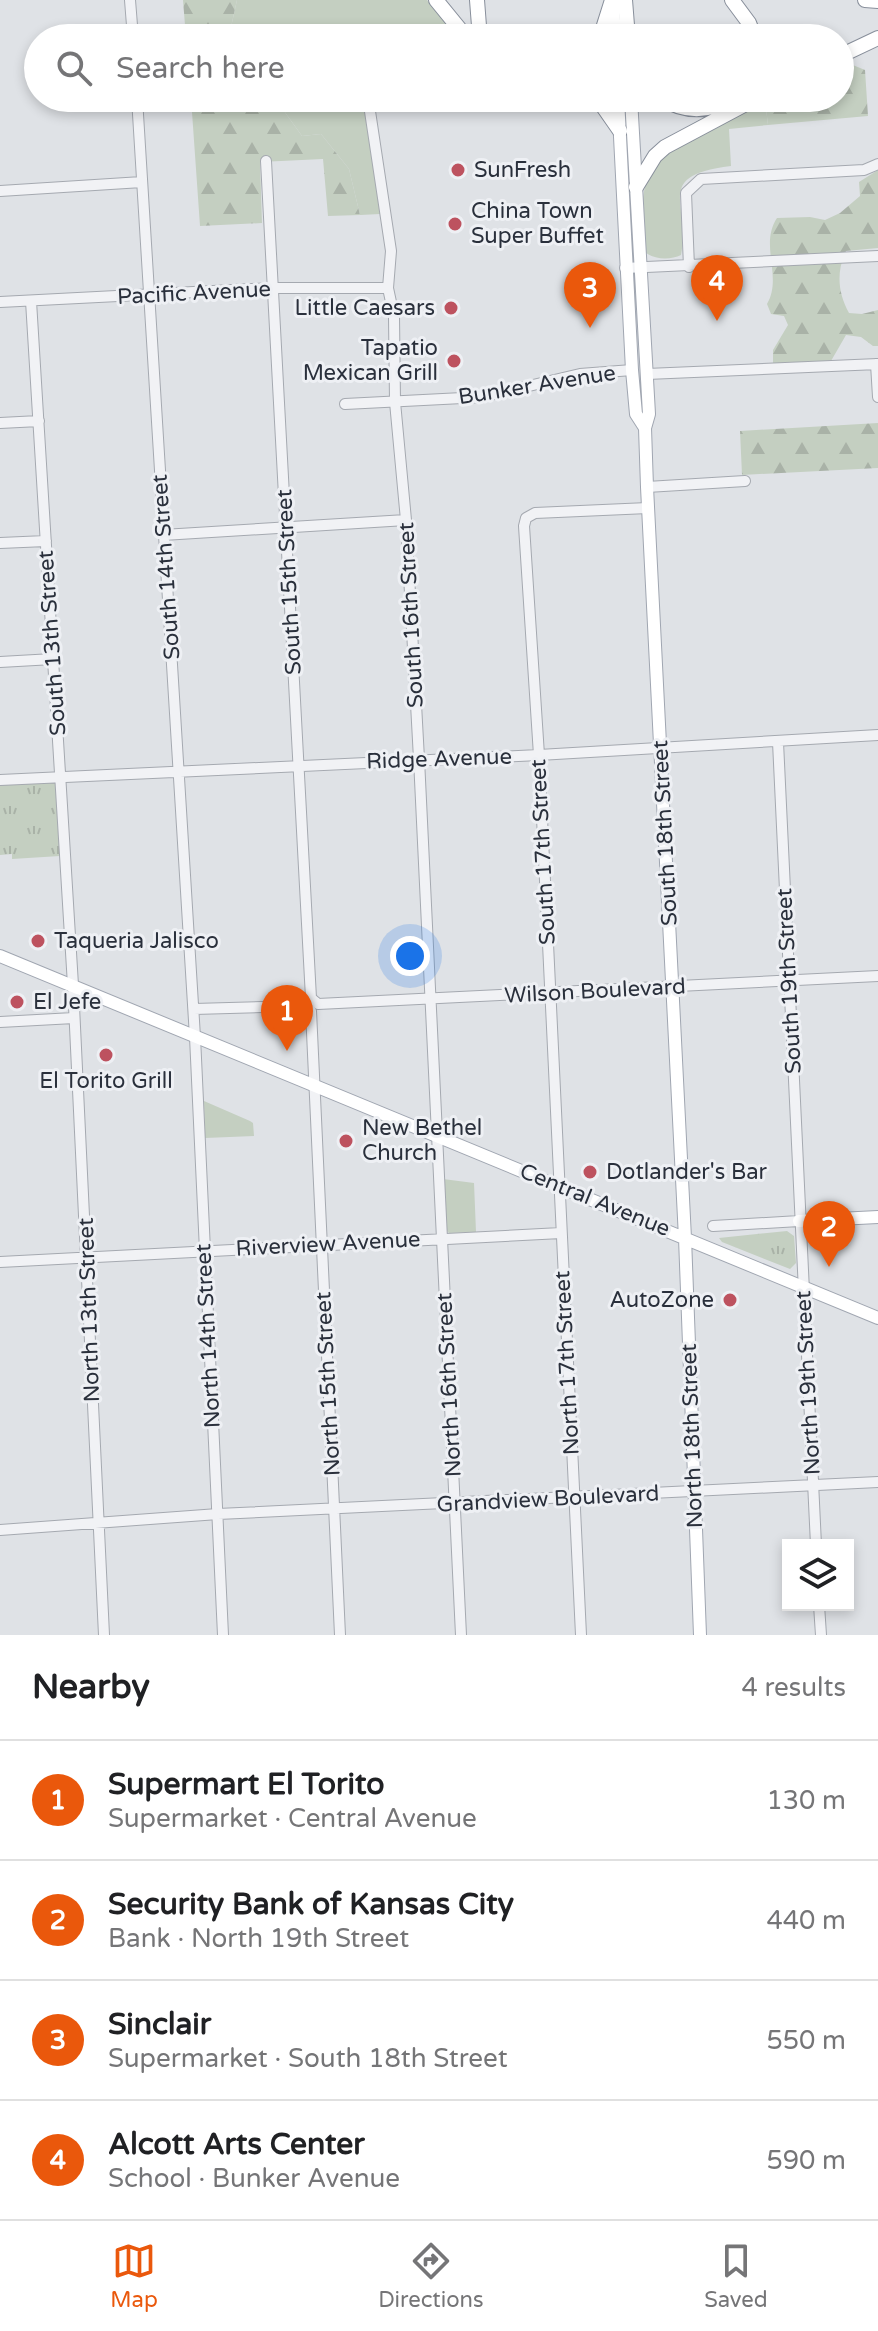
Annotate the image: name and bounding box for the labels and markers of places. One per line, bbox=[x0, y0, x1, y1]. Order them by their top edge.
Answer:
place label: SunFresh bbox=[474, 157, 571, 183]
marker: SunFresh bbox=[449, 161, 467, 179]
place label: China Town Super Buffet bbox=[471, 198, 604, 249]
marker: China Town Super Buffet bbox=[446, 215, 464, 233]
pin: 4 bbox=[691, 255, 743, 321]
pin: 3 bbox=[564, 262, 616, 328]
place label: Little Caesars bbox=[294, 295, 435, 321]
marker: Little Caesars bbox=[442, 299, 460, 317]
place label: Tapatio Mexican Grill bbox=[303, 335, 438, 386]
marker: Tapatio Mexican Grill bbox=[445, 352, 463, 370]
place label: Taqueria Jalisco bbox=[54, 928, 219, 954]
marker: Taqueria Jalisco bbox=[29, 932, 47, 950]
pin: 1 bbox=[261, 985, 313, 1051]
place label: El Jefe bbox=[33, 989, 101, 1015]
marker: El Jefe bbox=[8, 993, 26, 1011]
marker: El Torito Grill bbox=[97, 1046, 115, 1064]
place label: El Torito Grill bbox=[39, 1068, 173, 1094]
place label: New Bethel Church bbox=[362, 1115, 482, 1166]
marker: New Bethel Church bbox=[337, 1132, 355, 1150]
place label: Dotlander's Bar bbox=[606, 1159, 768, 1185]
marker: Dotlander's Bar bbox=[581, 1163, 599, 1181]
pin: 2 bbox=[803, 1201, 855, 1267]
place label: AutoZone bbox=[610, 1287, 714, 1313]
marker: AutoZone bbox=[721, 1291, 739, 1309]

